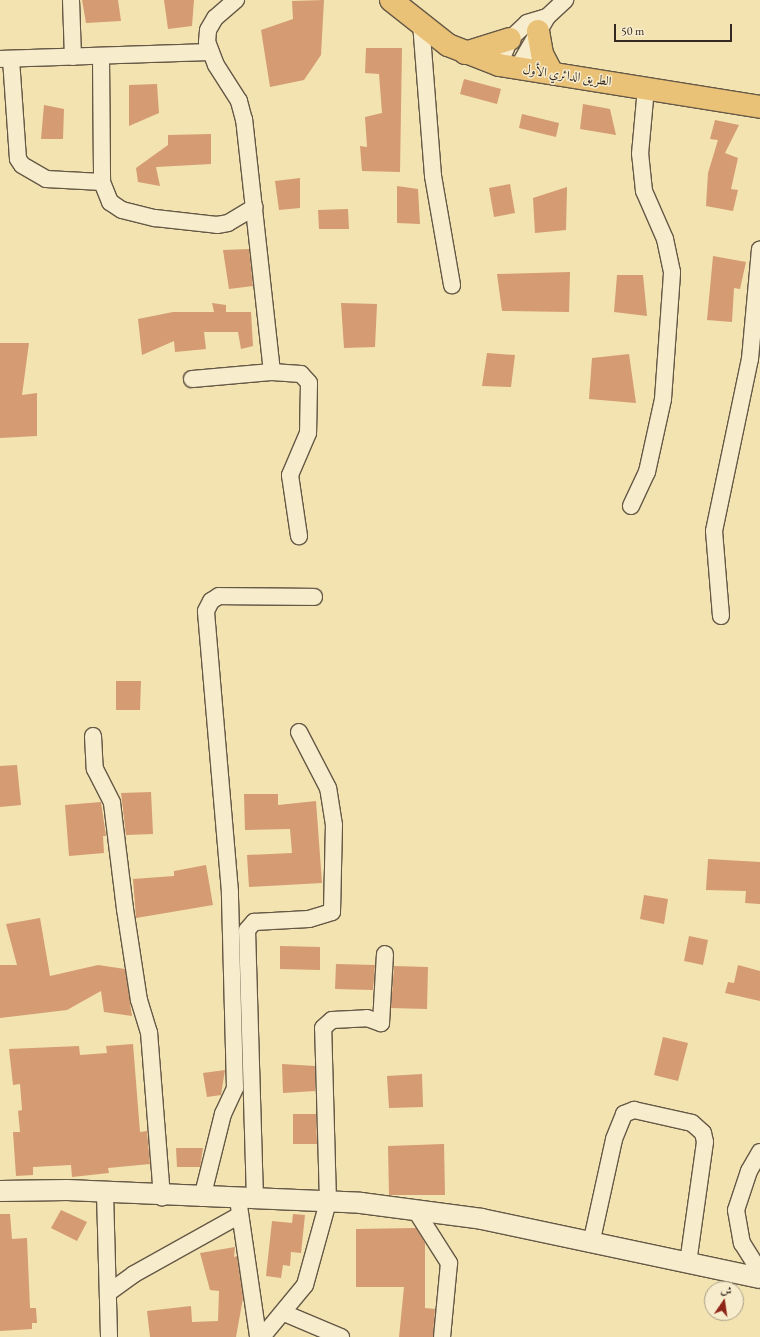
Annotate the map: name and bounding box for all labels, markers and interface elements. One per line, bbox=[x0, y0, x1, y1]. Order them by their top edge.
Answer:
scale bar bbox=[616, 16, 734, 42]
text: 50 m bbox=[621, 23, 644, 39]
street label: الطريق الدائري الأول bbox=[522, 62, 612, 90]
north arrow bbox=[704, 1281, 744, 1321]
text: ش bbox=[720, 1282, 733, 1298]

